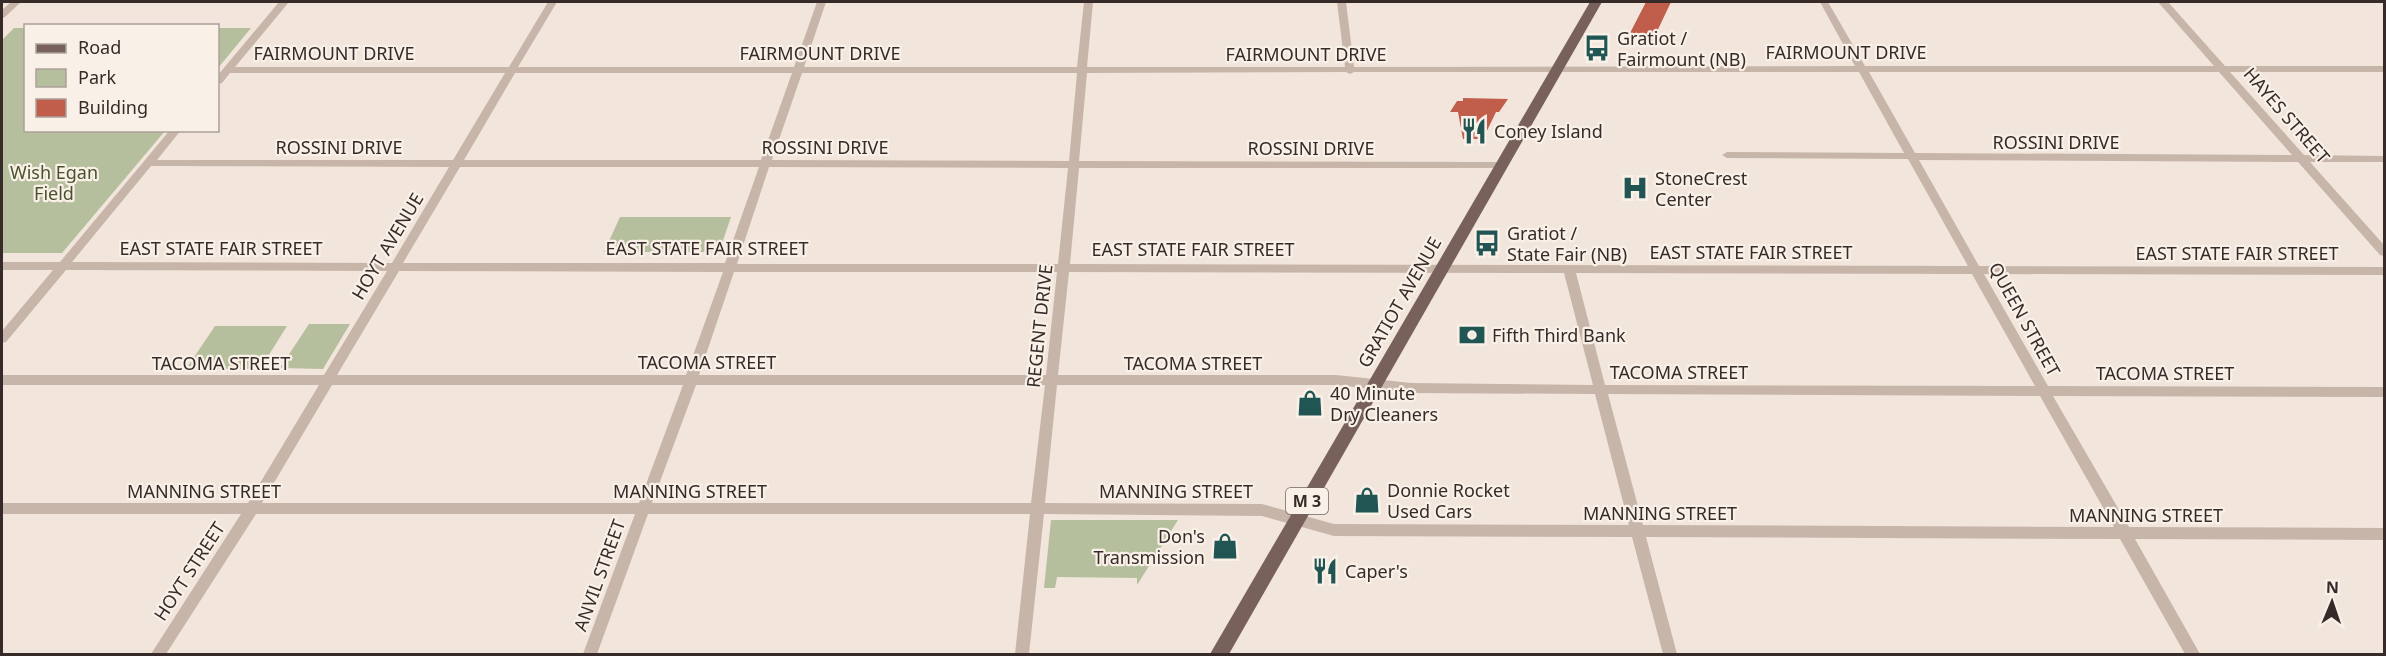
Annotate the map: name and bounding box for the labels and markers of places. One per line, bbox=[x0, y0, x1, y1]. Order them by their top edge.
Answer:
place label: Gratiot / Fairmount (NB) bbox=[1617, 26, 1746, 71]
bus stop icon: Gratiot / Fairmount (NB) bbox=[1582, 33, 1612, 63]
restaurant icon: Coney Island bbox=[1459, 116, 1489, 146]
place label: Coney Island bbox=[1494, 119, 1603, 143]
place label: StoneCrest Center bbox=[1655, 166, 1748, 211]
hospital icon: StoneCrest Center bbox=[1620, 173, 1650, 203]
place label: Gratiot / State Fair (NB) bbox=[1507, 221, 1627, 266]
bus stop icon: Gratiot / State Fair (NB) bbox=[1472, 228, 1502, 258]
bank icon: Fifth Third Bank bbox=[1457, 320, 1487, 350]
place label: Fifth Third Bank bbox=[1492, 323, 1626, 347]
place label: 40 Minute Dry Cleaners bbox=[1330, 381, 1438, 426]
shop icon: 40 Minute Dry Cleaners bbox=[1295, 388, 1325, 418]
place label: Donnie Rocket Used Cars bbox=[1387, 478, 1510, 523]
shop icon: Donnie Rocket Used Cars bbox=[1352, 485, 1382, 515]
place label: Don's Transmission bbox=[1094, 524, 1205, 569]
shop icon: Don's Transmission bbox=[1210, 531, 1240, 561]
restaurant icon: Caper's bbox=[1310, 556, 1340, 586]
place label: Caper's bbox=[1345, 559, 1408, 583]

